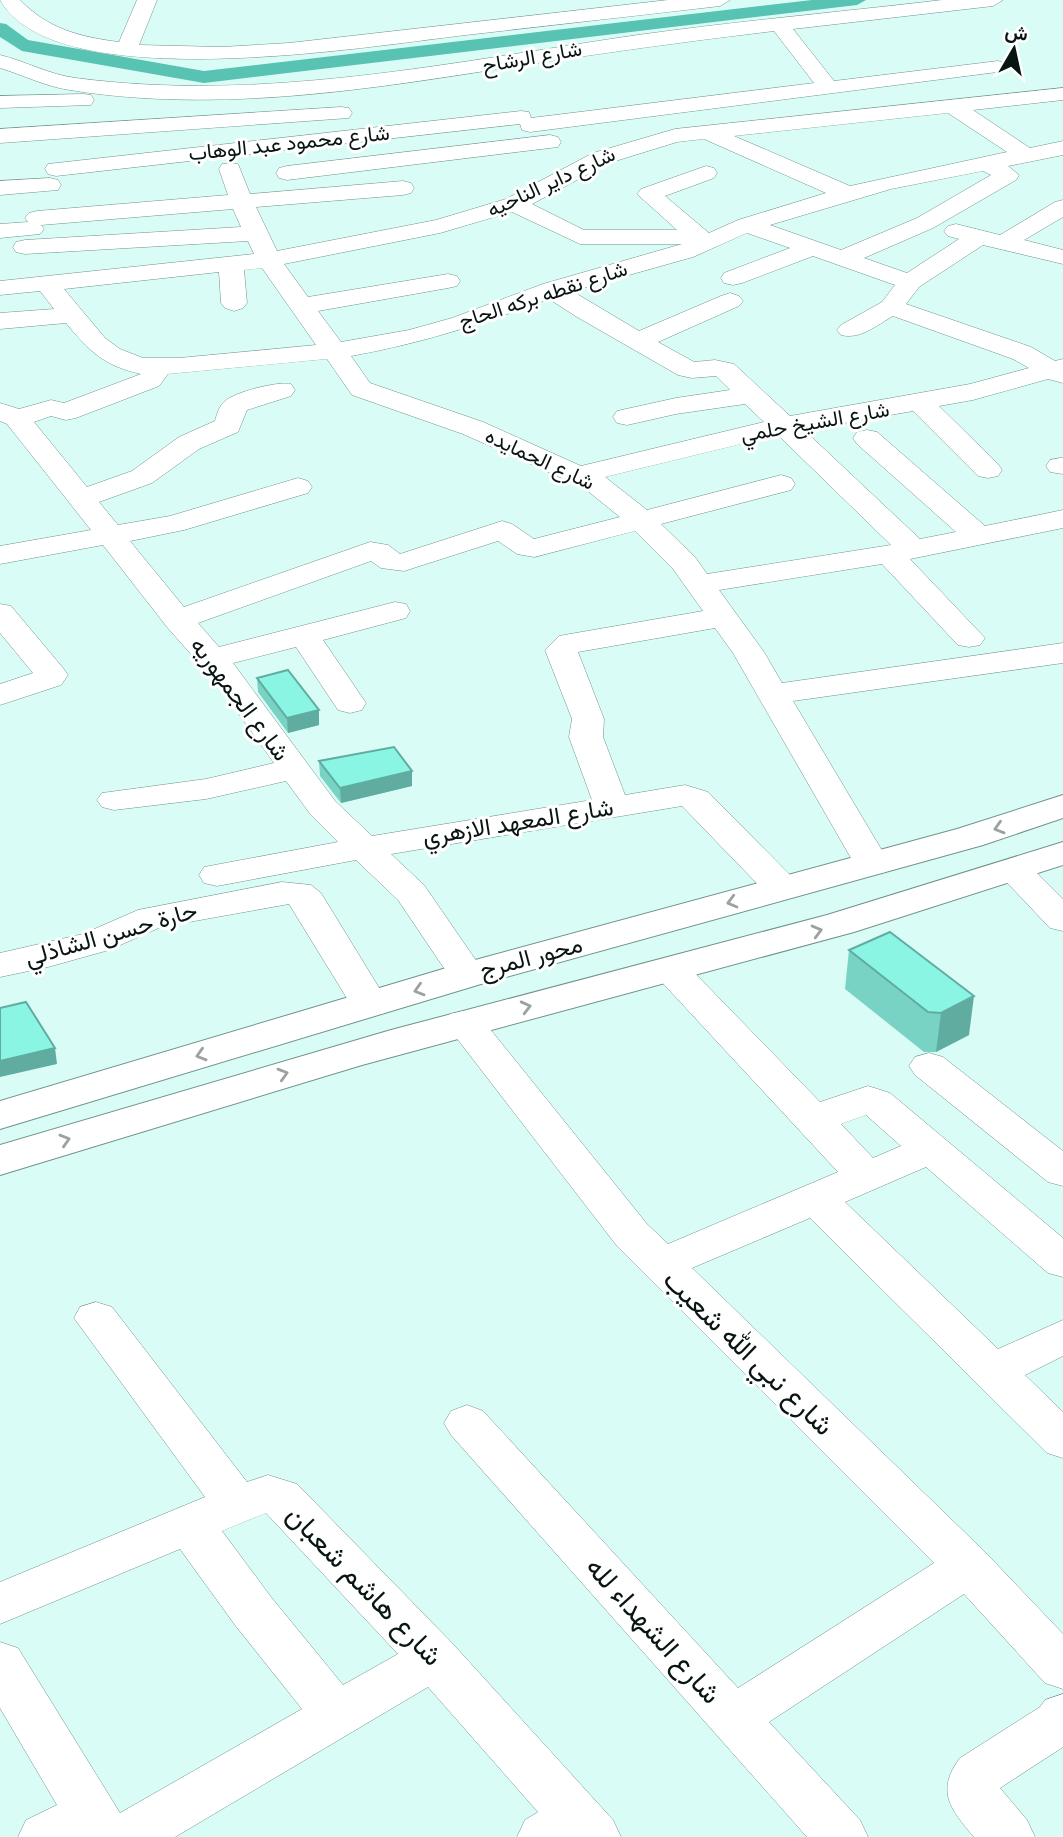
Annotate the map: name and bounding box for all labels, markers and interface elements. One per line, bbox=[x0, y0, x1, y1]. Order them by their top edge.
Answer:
north arrow bbox=[979, 14, 1049, 84]
text: ش bbox=[1004, 20, 1030, 46]
street label: شارع الرشاح bbox=[480, 35, 584, 80]
street label: شارع محمود عبد الوهاب bbox=[187, 120, 391, 167]
street label: شارع داير الناحيه bbox=[483, 141, 620, 224]
street label: شارع نقطه بركه الحاج bbox=[455, 255, 631, 335]
street label: شارع الشيخ حلمي bbox=[739, 396, 892, 452]
street label: شارع الحمايده bbox=[481, 422, 599, 497]
street label: شارع الجمهوريه bbox=[183, 632, 295, 767]
street label: شارع المعهد الازهري bbox=[421, 793, 616, 856]
one-way arrow bbox=[993, 820, 1005, 834]
one-way arrow bbox=[726, 893, 738, 908]
street label: حارة حسن الشاذلي bbox=[22, 896, 202, 977]
one-way arrow bbox=[811, 925, 823, 940]
street label: محور المرج bbox=[477, 930, 586, 986]
one-way arrow bbox=[413, 981, 425, 996]
one-way arrow bbox=[520, 1001, 532, 1015]
one-way arrow bbox=[195, 1047, 207, 1062]
one-way arrow bbox=[277, 1068, 289, 1083]
one-way arrow bbox=[58, 1134, 71, 1148]
street label: شارع نبي الله شعيب bbox=[652, 1263, 841, 1446]
street label: شارع هاشم شعبان bbox=[278, 1498, 450, 1674]
street label: شارع الشهداء لله bbox=[578, 1550, 728, 1712]

